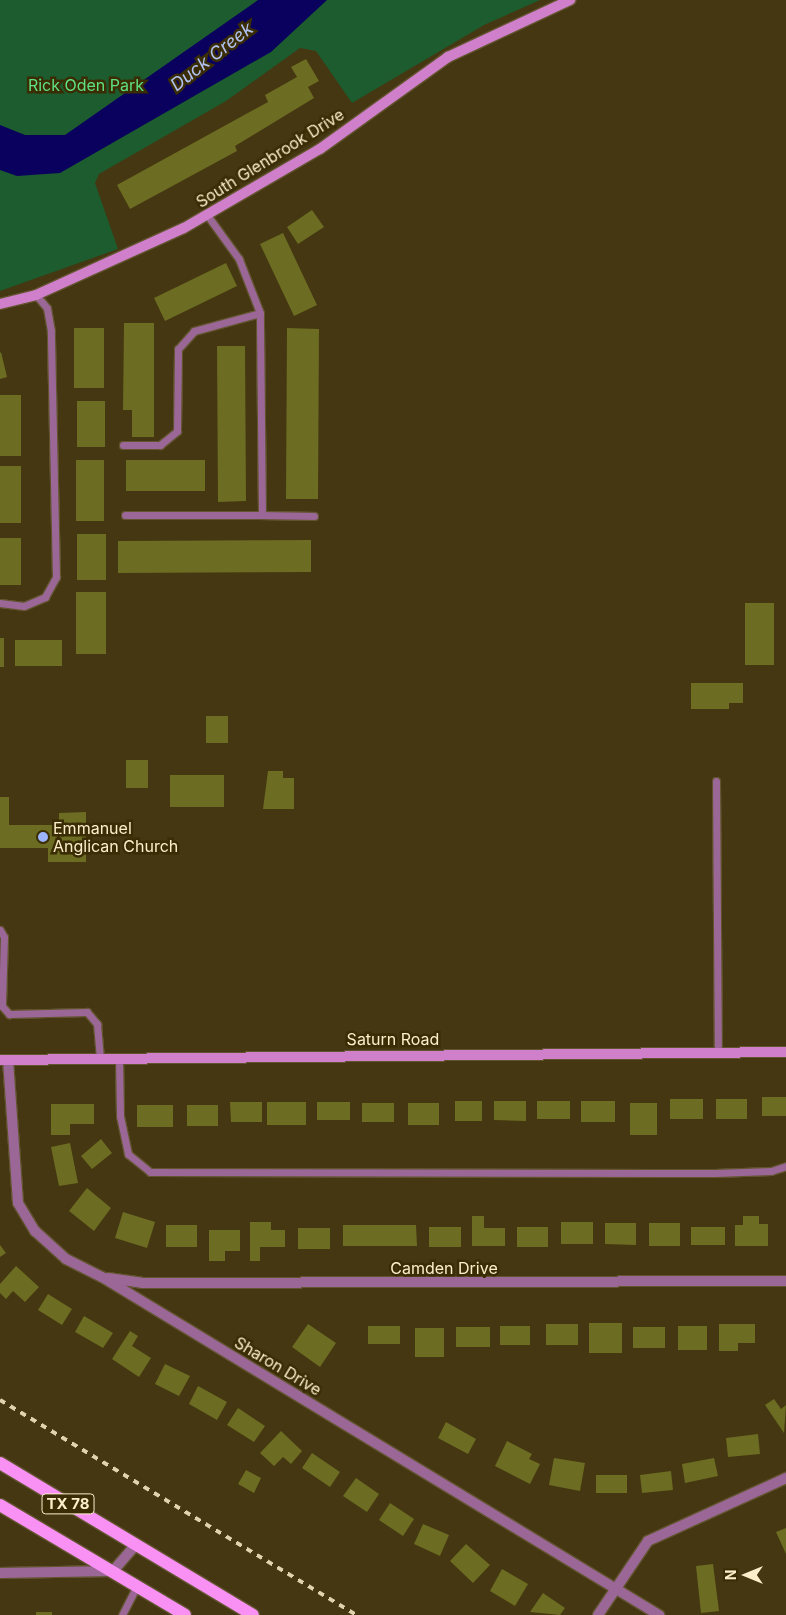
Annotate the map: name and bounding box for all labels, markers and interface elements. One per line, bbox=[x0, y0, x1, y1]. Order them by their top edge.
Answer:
water label: Duck Creek bbox=[166, 18, 258, 96]
park label: Rick Oden Park bbox=[28, 75, 144, 95]
street label: South Glenbrook Drive bbox=[192, 105, 348, 211]
place label: Emmanuel Anglican Church bbox=[53, 818, 178, 856]
marker: Emmanuel Anglican Church bbox=[37, 831, 49, 843]
street label: Saturn Road bbox=[347, 1029, 439, 1049]
street label: Camden Drive bbox=[390, 1258, 498, 1278]
street label: Sharon Drive bbox=[231, 1333, 325, 1399]
road number: TX 78 bbox=[40, 1492, 96, 1516]
north arrow bbox=[721, 1550, 771, 1600]
text: N bbox=[722, 1570, 739, 1580]

